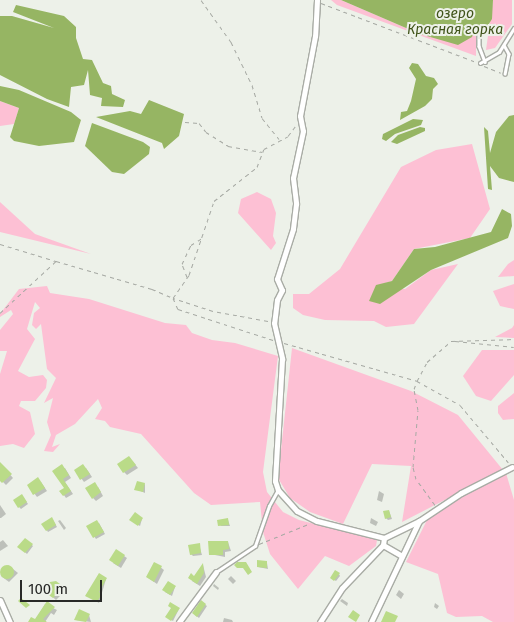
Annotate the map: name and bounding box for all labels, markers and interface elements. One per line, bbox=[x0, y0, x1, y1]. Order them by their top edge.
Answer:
water label: озеро Красная горка bbox=[407, 6, 503, 38]
scale bar bbox=[22, 570, 105, 602]
text: 100 m bbox=[28, 580, 68, 598]

